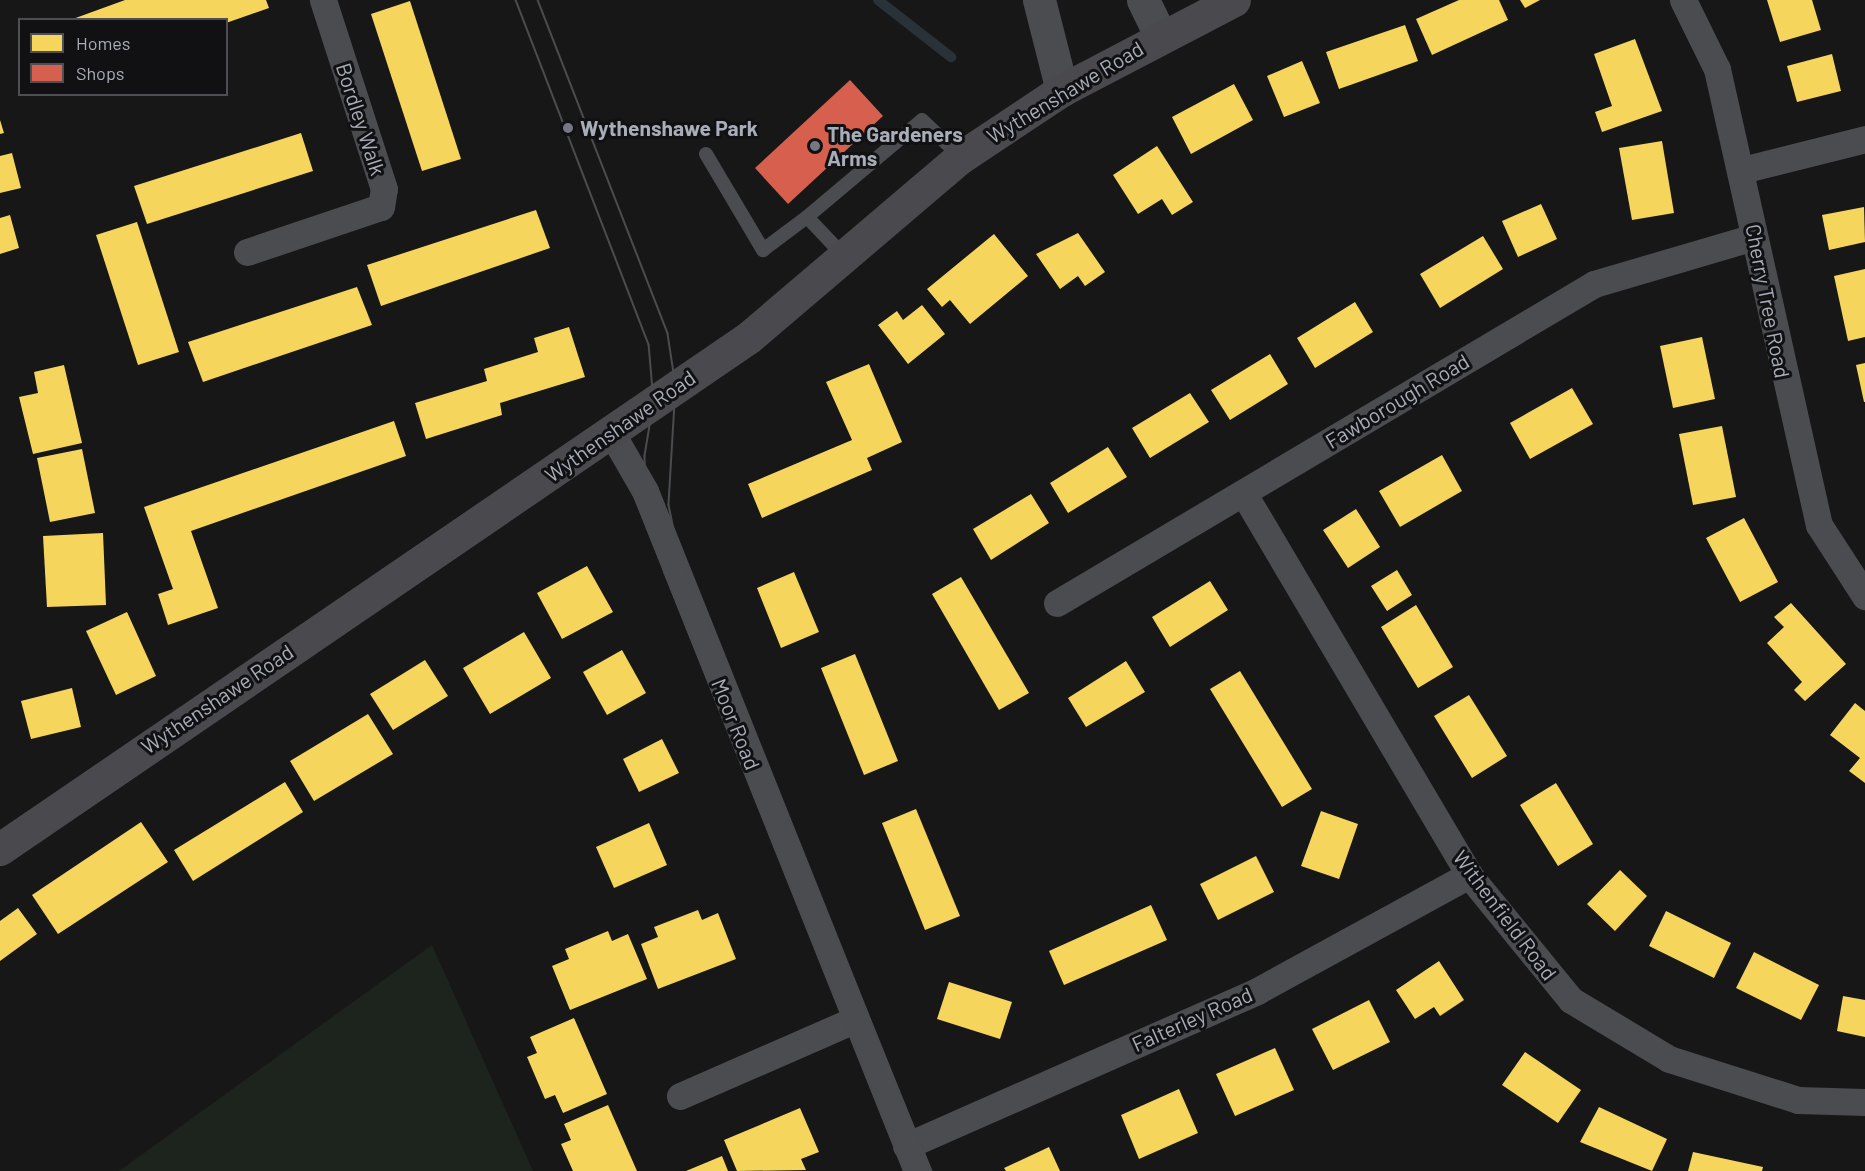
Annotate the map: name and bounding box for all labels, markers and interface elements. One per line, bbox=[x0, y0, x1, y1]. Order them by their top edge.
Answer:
legend bbox=[18, 18, 228, 96]
text: Homes bbox=[76, 32, 130, 54]
street label: Wythenshawe Road bbox=[982, 35, 1148, 149]
street label: Bordley Walk bbox=[331, 60, 391, 178]
text: Shops bbox=[76, 62, 125, 84]
place label: Wythenshawe Park bbox=[580, 115, 758, 141]
marker: Wythenshawe Park bbox=[561, 121, 575, 135]
place label: The Gardeners Arms bbox=[827, 121, 963, 171]
marker: The Gardeners Arms bbox=[808, 139, 822, 153]
street label: Cherry Tree Road bbox=[1741, 222, 1795, 380]
street label: Fawborough Road bbox=[1321, 348, 1473, 454]
street label: Wythenshawe Road bbox=[540, 365, 700, 487]
street label: Wythenshawe Road bbox=[136, 639, 298, 759]
street label: Moor Road bbox=[706, 675, 766, 773]
street label: Withenfield Road bbox=[1448, 845, 1562, 985]
street label: Falterley Road bbox=[1128, 981, 1256, 1057]

